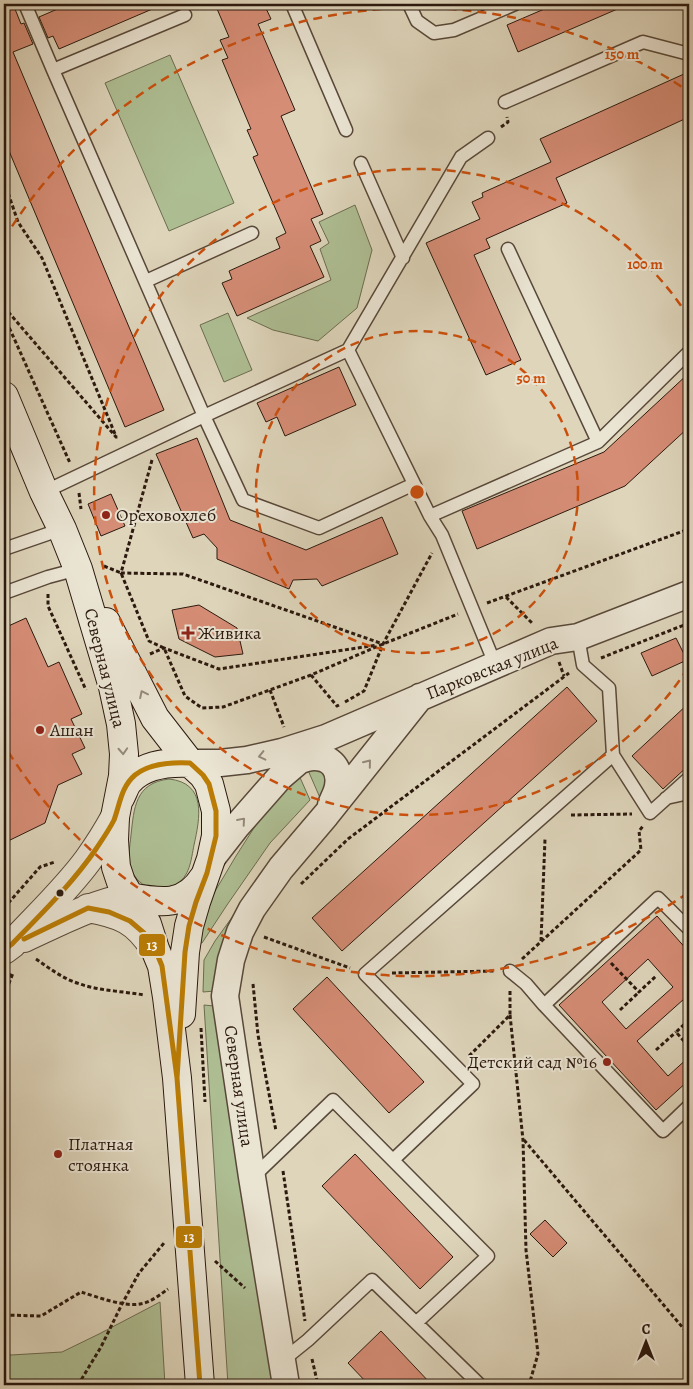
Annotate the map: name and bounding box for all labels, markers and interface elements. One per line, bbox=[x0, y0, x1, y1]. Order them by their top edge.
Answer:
text: 150 m bbox=[605, 44, 640, 64]
text: 100 m bbox=[627, 254, 663, 274]
text: 50 m bbox=[516, 368, 546, 388]
centre of rings bbox=[408, 483, 426, 501]
place label: Ореховохлеб bbox=[116, 503, 216, 527]
marker: Ореховохлеб bbox=[100, 509, 112, 521]
street label: Северная улица bbox=[79, 606, 132, 731]
place label: Живика bbox=[198, 621, 262, 645]
marker: Живика bbox=[182, 627, 194, 639]
street label: Парковская улица bbox=[423, 630, 562, 705]
one-way arrow bbox=[139, 690, 149, 699]
place label: Ашан bbox=[49, 718, 94, 742]
marker: Ашан bbox=[34, 724, 46, 736]
one-way arrow bbox=[118, 748, 128, 756]
one-way arrow bbox=[257, 750, 266, 761]
one-way arrow bbox=[362, 760, 370, 769]
one-way arrow bbox=[236, 817, 245, 826]
unlabelled marker bbox=[55, 888, 65, 898]
line badge: 13 bbox=[138, 933, 166, 957]
text: 13 bbox=[146, 936, 158, 955]
street label: Северная улица bbox=[219, 1024, 259, 1149]
place label: Детский сад №16 bbox=[468, 1050, 597, 1074]
marker: Детский сад №16 bbox=[601, 1056, 613, 1068]
place label: Платная стоянка bbox=[68, 1132, 133, 1177]
marker: Платная стоянка bbox=[52, 1148, 64, 1160]
line badge: 13 bbox=[175, 1225, 203, 1249]
text: 13 bbox=[183, 1228, 195, 1247]
north arrow bbox=[620, 1316, 670, 1366]
text: С bbox=[642, 1320, 651, 1339]

